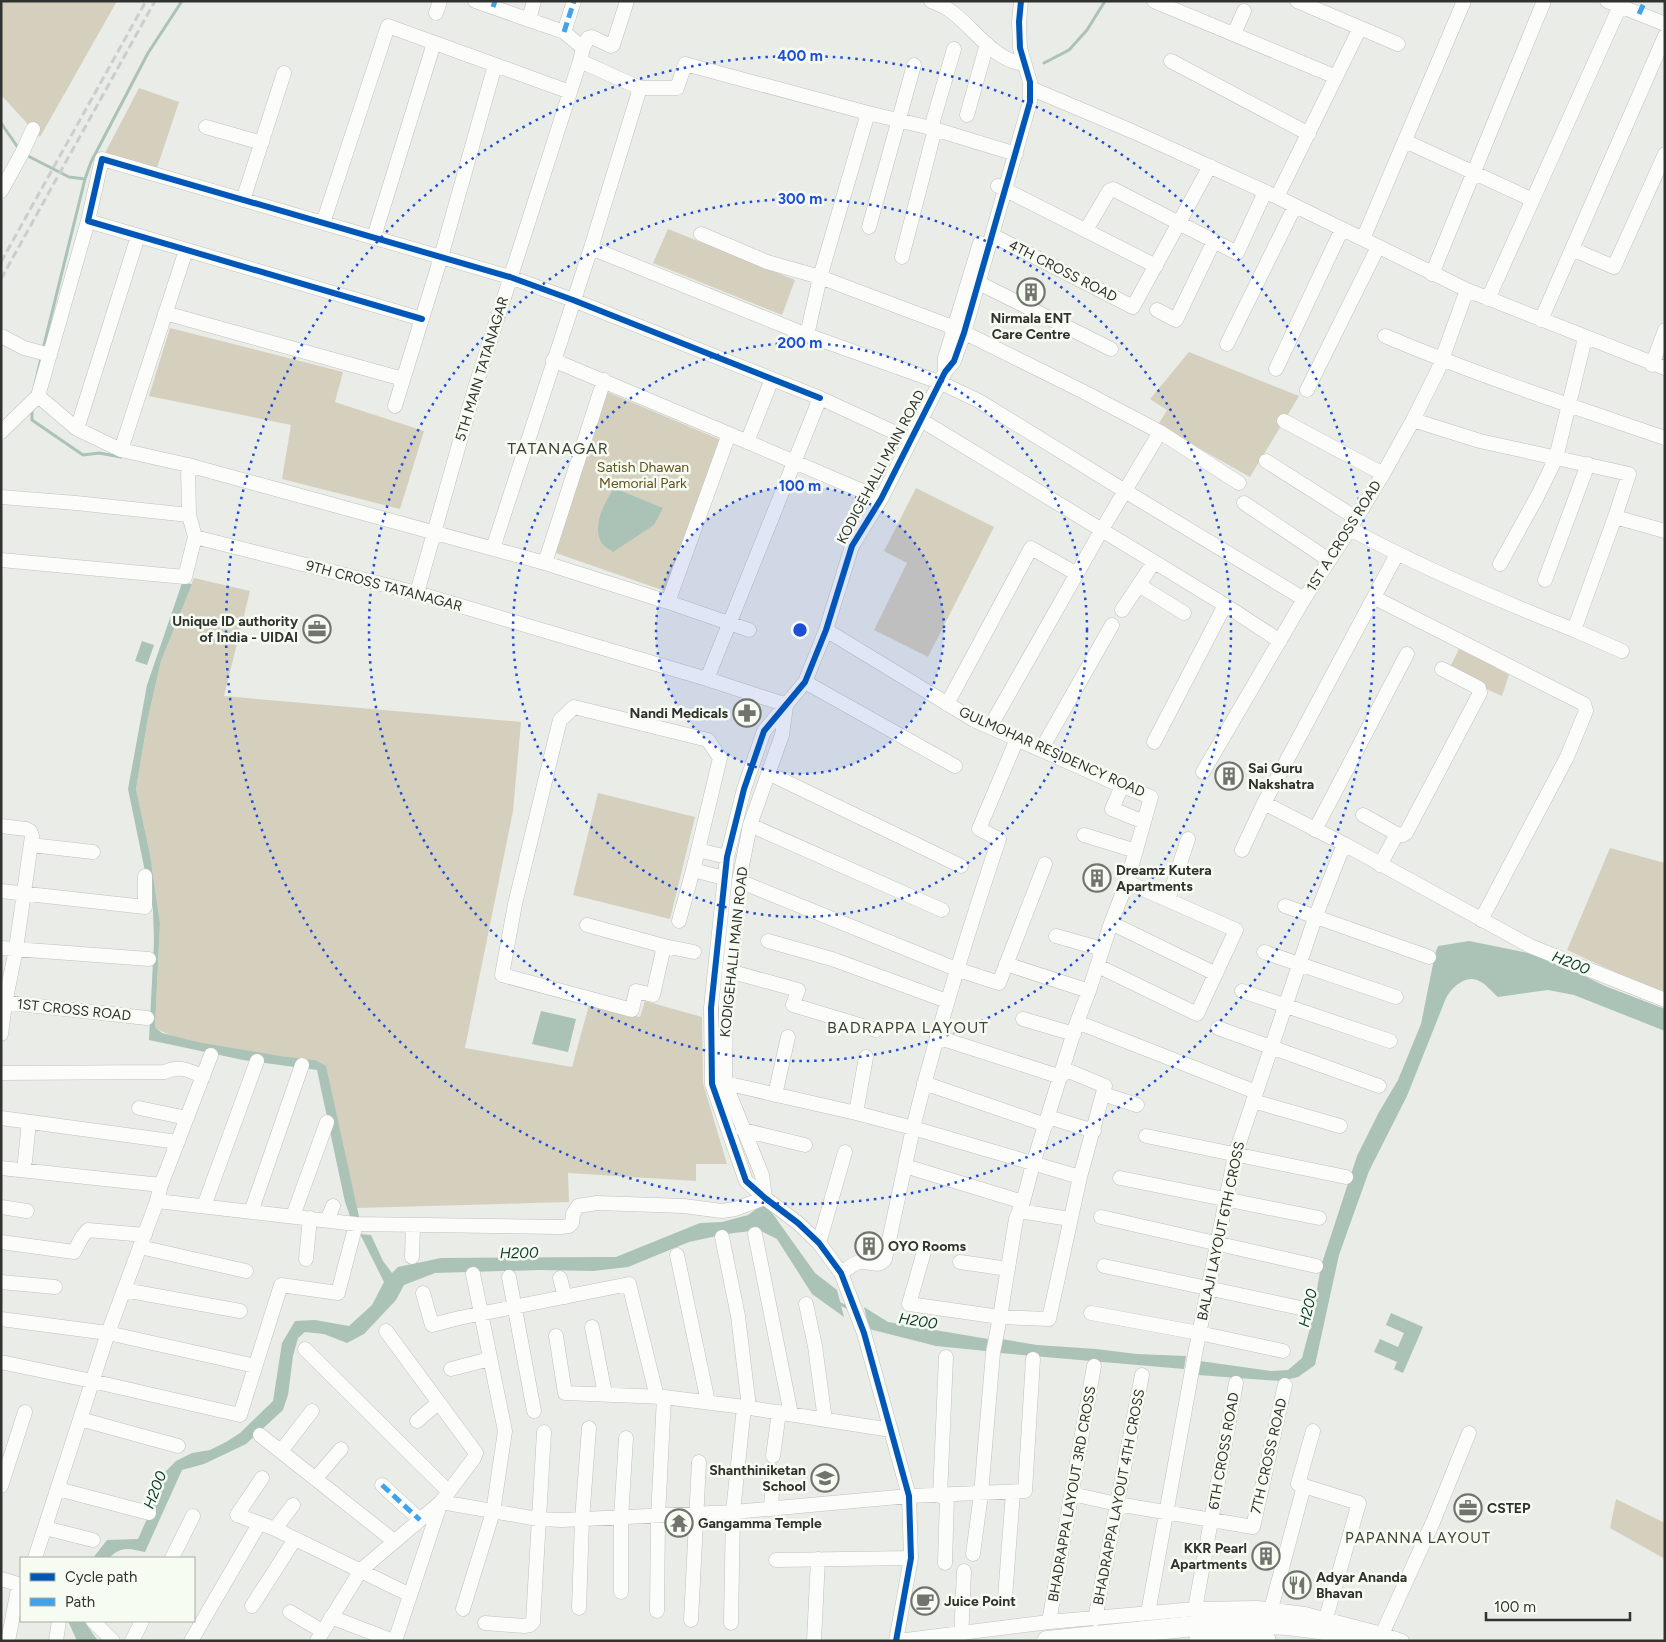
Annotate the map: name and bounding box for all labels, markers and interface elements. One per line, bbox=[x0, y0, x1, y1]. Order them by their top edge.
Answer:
text: 400 m bbox=[777, 47, 823, 65]
text: 300 m bbox=[778, 190, 822, 208]
street label: 4TH CROSS ROAD bbox=[1006, 236, 1120, 306]
building icon: Nirmala ENT Care Centre bbox=[1016, 277, 1046, 307]
street label: 5TH MAIN TATANAGAR bbox=[452, 294, 512, 443]
place label: Nirmala ENT Care Centre bbox=[991, 310, 1071, 343]
text: 200 m bbox=[778, 334, 822, 352]
street label: KODIGEHALLI MAIN ROAD bbox=[833, 387, 929, 547]
district label: TATANAGAR bbox=[507, 439, 609, 458]
park label: Satish Dhawan Memorial Park bbox=[597, 459, 689, 492]
text: 100 m bbox=[779, 477, 821, 495]
street label: 1ST A CROSS ROAD bbox=[1303, 477, 1385, 595]
street label: 9TH CROSS TATANAGAR bbox=[304, 557, 464, 615]
place label: Unique ID authority of India - UIDAI bbox=[172, 613, 299, 646]
office icon: Unique ID authority of India - UIDAI bbox=[302, 614, 332, 644]
centre of rings bbox=[791, 621, 809, 639]
pharmacy icon: Nandi Medicals bbox=[732, 698, 762, 728]
street label: GULMOHAR RESIDENCY ROAD bbox=[956, 703, 1148, 801]
place label: Nandi Medicals bbox=[630, 705, 728, 722]
place label: Sai Guru Nakshatra bbox=[1248, 760, 1314, 793]
building icon: Sai Guru Nakshatra bbox=[1214, 761, 1244, 791]
place label: Dreamz Kutera Apartments bbox=[1116, 862, 1212, 895]
building icon: Dreamz Kutera Apartments bbox=[1082, 863, 1112, 893]
street label: KODIGEHALLI MAIN ROAD bbox=[717, 866, 751, 1038]
water label: H200 bbox=[1550, 947, 1593, 979]
street label: 1ST CROSS ROAD bbox=[16, 996, 132, 1024]
district label: BADRAPPA LAYOUT bbox=[827, 1018, 989, 1037]
street label: BALAJI LAYOUT 6TH CROSS bbox=[1194, 1140, 1248, 1322]
building icon: OYO Rooms bbox=[854, 1231, 884, 1261]
place label: OYO Rooms bbox=[888, 1238, 967, 1255]
water label: H200 bbox=[499, 1244, 539, 1262]
water label: H200 bbox=[1295, 1287, 1321, 1329]
water label: H200 bbox=[897, 1309, 939, 1333]
street label: BHADRAPPA LAYOUT 3RD CROSS bbox=[1045, 1385, 1099, 1603]
street label: BHADRAPPA LAYOUT 4TH CROSS bbox=[1090, 1387, 1148, 1607]
street label: 6TH CROSS ROAD bbox=[1205, 1391, 1243, 1511]
street label: 7TH CROSS ROAD bbox=[1247, 1396, 1291, 1516]
place label: Shanthiniketan School bbox=[709, 1462, 806, 1495]
school or university icon: Shanthiniketan School bbox=[810, 1463, 840, 1493]
water label: H200 bbox=[140, 1468, 171, 1511]
office icon: CSTEP bbox=[1453, 1493, 1483, 1523]
place label: CSTEP bbox=[1487, 1500, 1531, 1517]
temple icon: Gangamma Temple bbox=[664, 1508, 694, 1538]
place label: Gangamma Temple bbox=[698, 1515, 822, 1532]
district label: PAPANNA LAYOUT bbox=[1345, 1529, 1491, 1547]
place label: KKR Pearl Apartments bbox=[1170, 1540, 1247, 1573]
building icon: KKR Pearl Apartments bbox=[1251, 1541, 1281, 1571]
legend bbox=[20, 1557, 195, 1622]
text: Cycle path bbox=[65, 1568, 137, 1586]
place label: Adyar Ananda Bhavan bbox=[1316, 1569, 1407, 1602]
restaurant icon: Adyar Ananda Bhavan bbox=[1282, 1570, 1312, 1600]
cafe icon: Juice Point bbox=[910, 1586, 940, 1616]
scale bar bbox=[1486, 1590, 1630, 1622]
text: Path bbox=[65, 1593, 95, 1611]
place label: Juice Point bbox=[944, 1593, 1016, 1610]
text: 100 m bbox=[1494, 1598, 1536, 1616]

